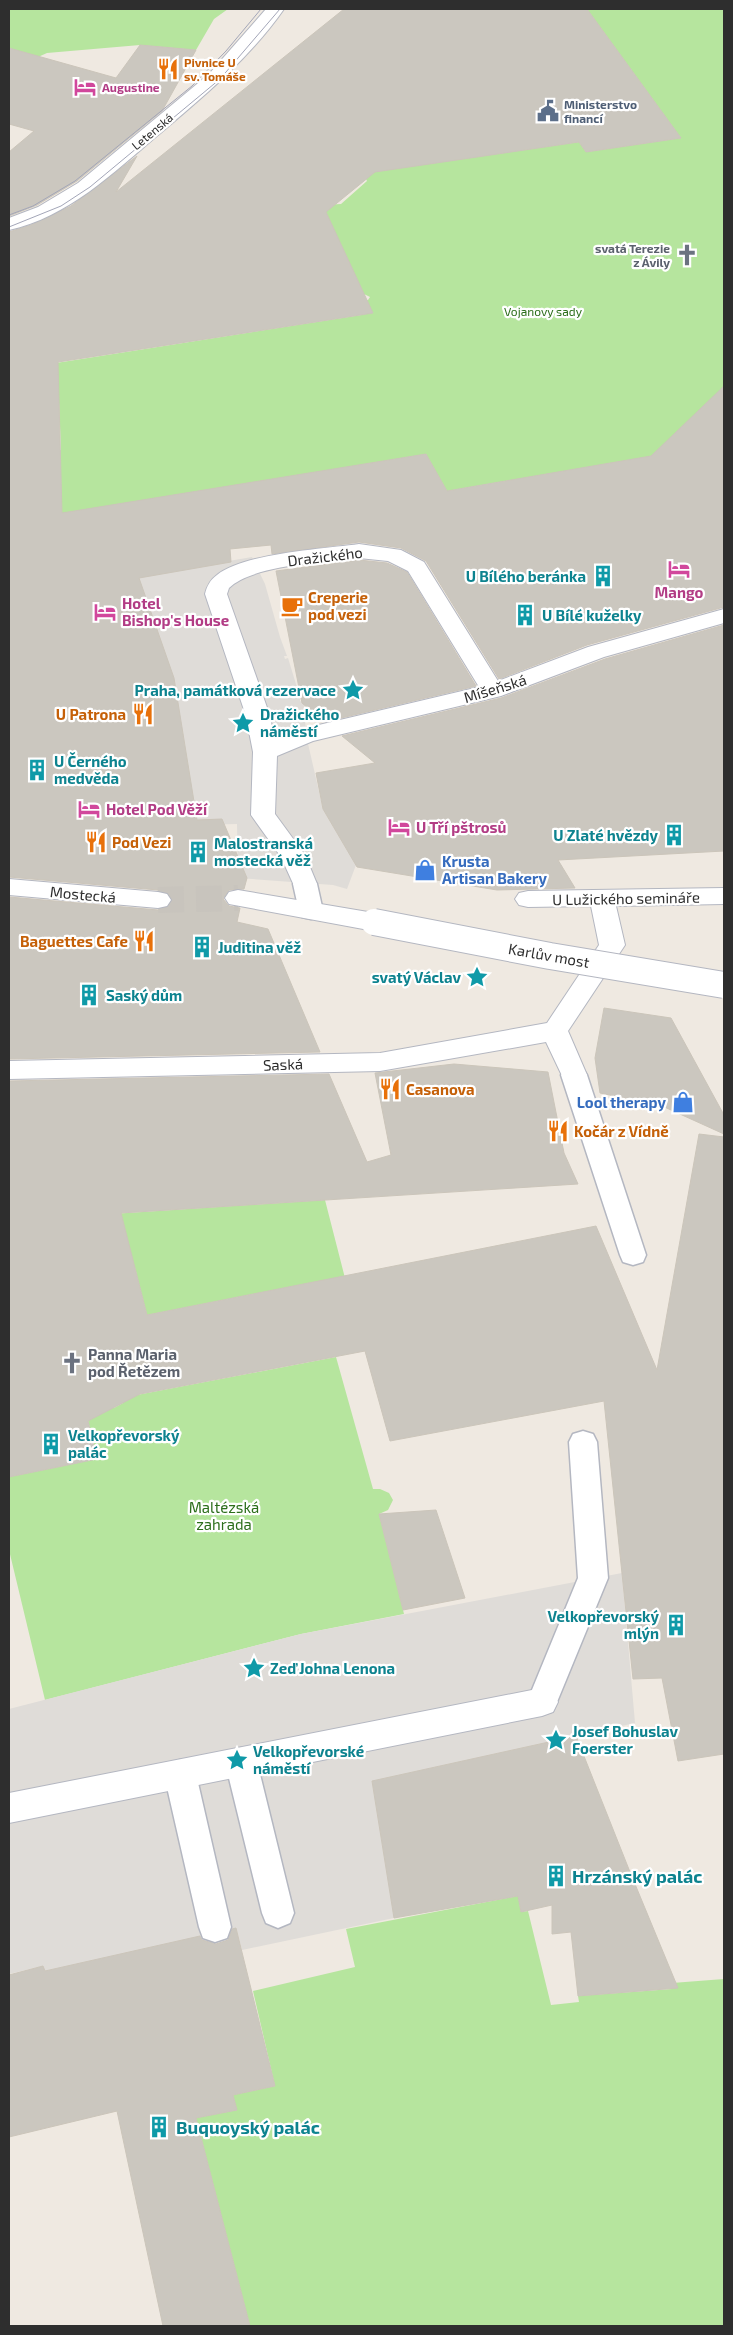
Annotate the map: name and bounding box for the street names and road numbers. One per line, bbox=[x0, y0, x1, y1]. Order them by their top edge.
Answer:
street label: Letenská bbox=[129, 110, 175, 152]
street label: Dražického bbox=[286, 542, 364, 570]
street label: Míšeňská bbox=[461, 670, 529, 706]
street label: Mostecká bbox=[49, 882, 117, 906]
street label: U Lužického semináře bbox=[552, 888, 700, 908]
street label: Karlův most bbox=[507, 939, 591, 971]
street label: Saská bbox=[263, 1054, 303, 1074]

